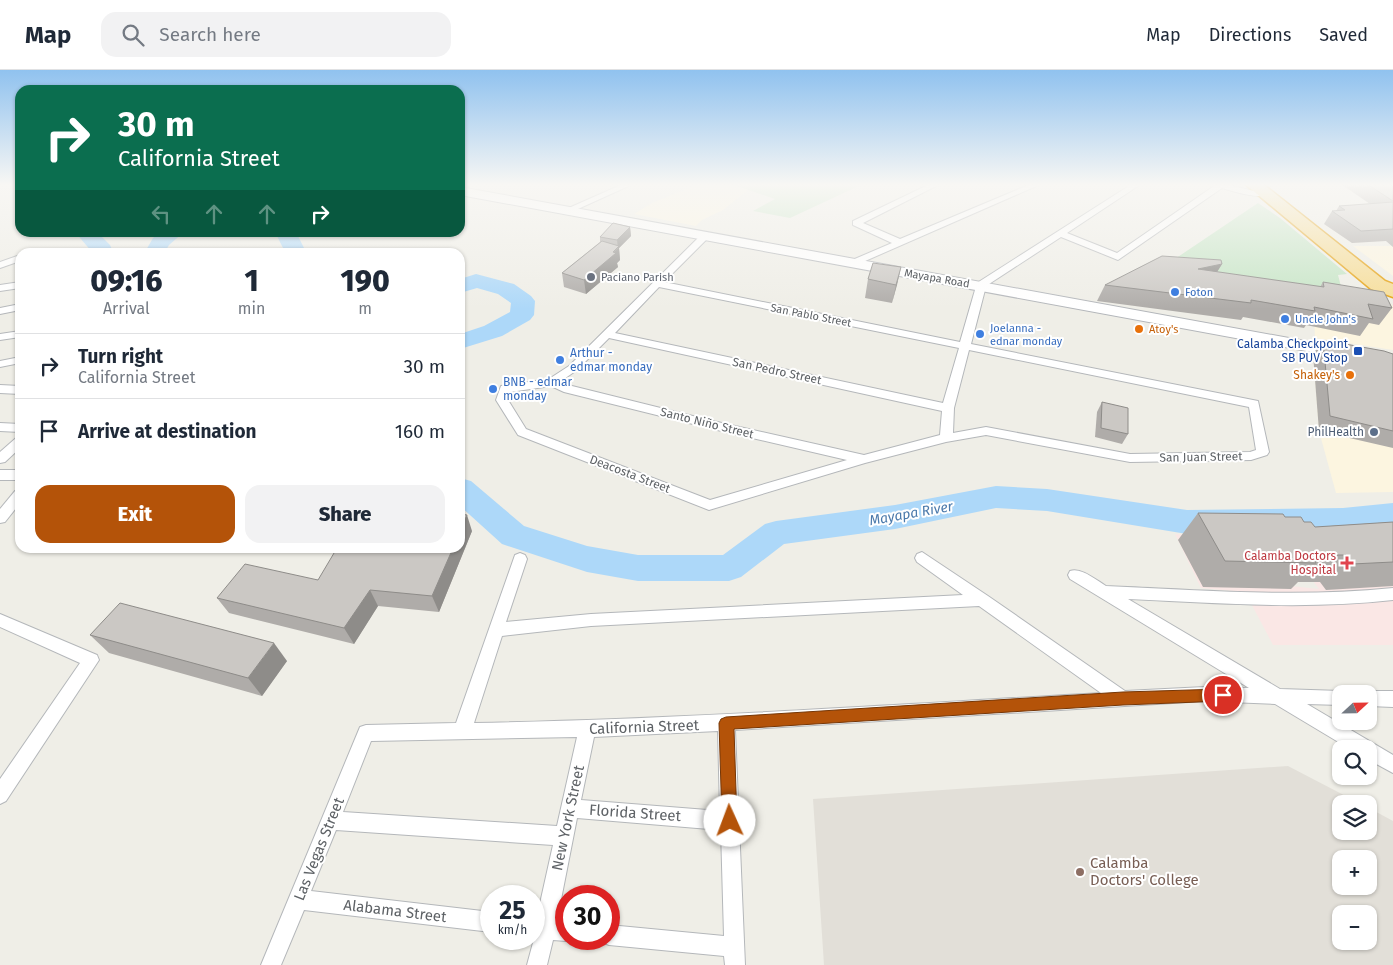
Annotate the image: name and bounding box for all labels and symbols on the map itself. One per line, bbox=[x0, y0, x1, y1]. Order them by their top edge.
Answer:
street label: Mayapa Road bbox=[903, 266, 971, 291]
marker: Paciano Parish bbox=[585, 271, 597, 283]
place label: Paciano Parish bbox=[601, 271, 674, 284]
marker: Foton bbox=[1169, 286, 1181, 298]
place label: Foton bbox=[1185, 286, 1213, 299]
street label: San Pablo Street bbox=[769, 301, 852, 330]
marker: Uncle John's bbox=[1279, 313, 1291, 325]
place label: Uncle John's bbox=[1295, 313, 1356, 326]
place label: Joelanna - ednar monday bbox=[990, 322, 1063, 348]
marker: Atoy's bbox=[1133, 323, 1145, 335]
place label: Atoy's bbox=[1149, 323, 1178, 336]
marker: Joelanna - ednar monday bbox=[974, 328, 986, 340]
place label: Calamba Checkpoint SB PUV Stop bbox=[1237, 337, 1349, 365]
marker: Calamba Checkpoint SB PUV Stop bbox=[1352, 345, 1364, 357]
place label: Arthur - edmar monday bbox=[570, 346, 652, 374]
marker: Arthur - edmar monday bbox=[554, 354, 566, 366]
street label: San Pedro Street bbox=[731, 355, 823, 387]
place label: Shakey's bbox=[1293, 368, 1340, 382]
marker: Shakey's bbox=[1344, 369, 1356, 381]
place label: BNB - edmar monday bbox=[503, 375, 573, 403]
marker: BNB - edmar monday bbox=[487, 383, 499, 395]
street label: Santo Niño Street bbox=[659, 405, 756, 442]
place label: PhilHealth bbox=[1307, 425, 1364, 439]
marker: PhilHealth bbox=[1368, 426, 1380, 438]
street label: San Juan Street bbox=[1159, 449, 1243, 465]
street label: Deacosta Street bbox=[588, 452, 673, 496]
water label: Mayapa River bbox=[868, 498, 955, 529]
place label: Calamba Doctors Hospital bbox=[1244, 549, 1336, 577]
marker: Calamba Doctors Hospital bbox=[1340, 556, 1354, 570]
pin bbox=[1202, 674, 1244, 716]
north arrow bbox=[1332, 685, 1378, 730]
street label: California Street bbox=[589, 716, 700, 738]
street label: New York Street bbox=[548, 763, 588, 872]
street label: Las Vegas Street bbox=[290, 794, 348, 903]
position arrow bbox=[703, 794, 755, 846]
street label: Florida Street bbox=[588, 801, 682, 825]
place label: Calamba Doctors' College bbox=[1090, 854, 1199, 889]
marker: Calamba Doctors' College bbox=[1074, 866, 1086, 878]
speed limit sign: 30 bbox=[555, 885, 620, 950]
street label: Alabama Street bbox=[342, 896, 448, 926]

